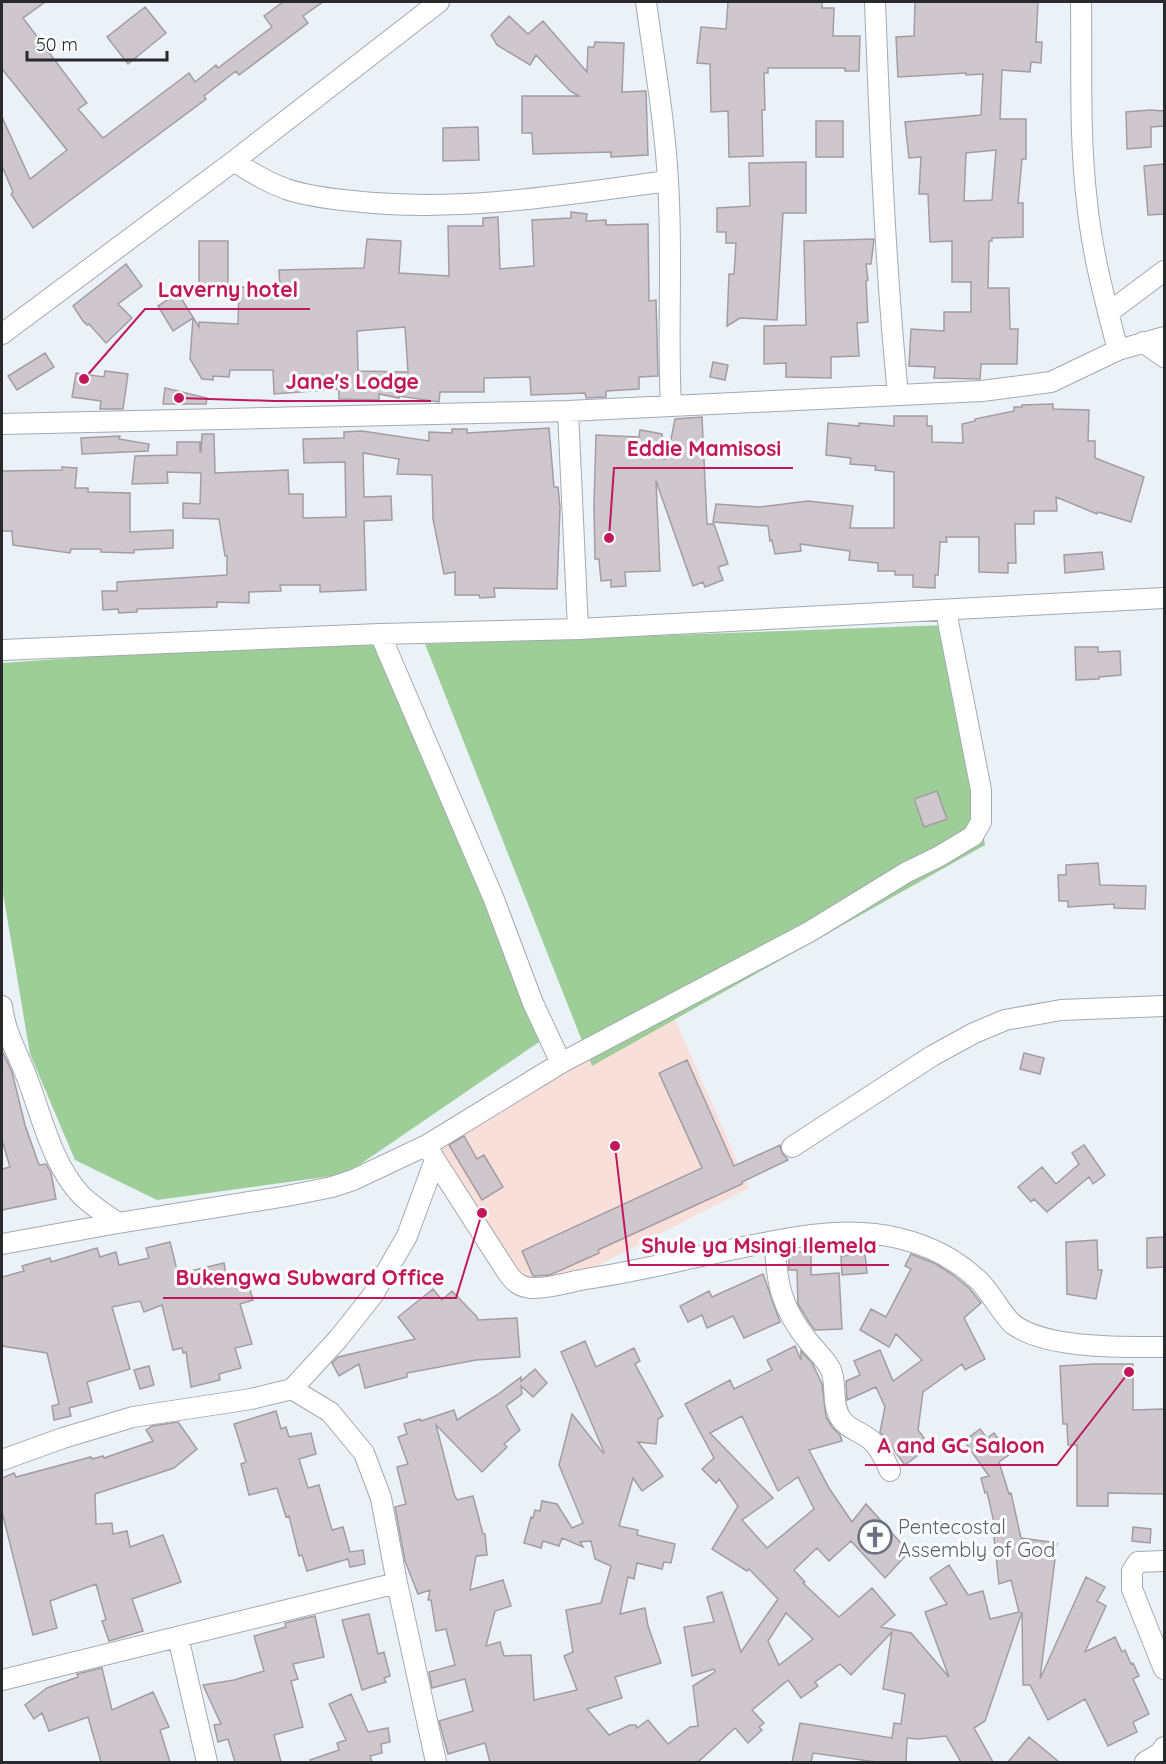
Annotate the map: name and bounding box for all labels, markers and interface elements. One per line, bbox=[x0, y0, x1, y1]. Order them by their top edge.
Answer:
scale bar bbox=[27, 24, 166, 62]
text: 50 m bbox=[36, 33, 78, 56]
callout: Laverny hotel bbox=[145, 270, 310, 309]
text: Laverny hotel bbox=[158, 276, 298, 302]
callout: Jane's Lodge bbox=[274, 362, 431, 401]
text: Jane's Lodge bbox=[285, 368, 419, 394]
callout: Eddie Mamisosi bbox=[614, 429, 793, 468]
text: Eddie Mamisosi bbox=[627, 435, 781, 461]
callout: Shule ya Msingi Ilemela bbox=[629, 1226, 889, 1265]
text: Shule ya Msingi Ilemela bbox=[641, 1232, 877, 1258]
callout: Bukengwa Subward Office bbox=[163, 1259, 456, 1298]
text: Bukengwa Subward Office bbox=[176, 1264, 444, 1290]
callout: A and GC Saloon bbox=[865, 1426, 1057, 1465]
text: A and GC Saloon bbox=[877, 1432, 1045, 1458]
place label: Pentecostal Assembly of God bbox=[898, 1514, 1055, 1562]
church icon: Pentecostal Assembly of God bbox=[857, 1519, 893, 1555]

